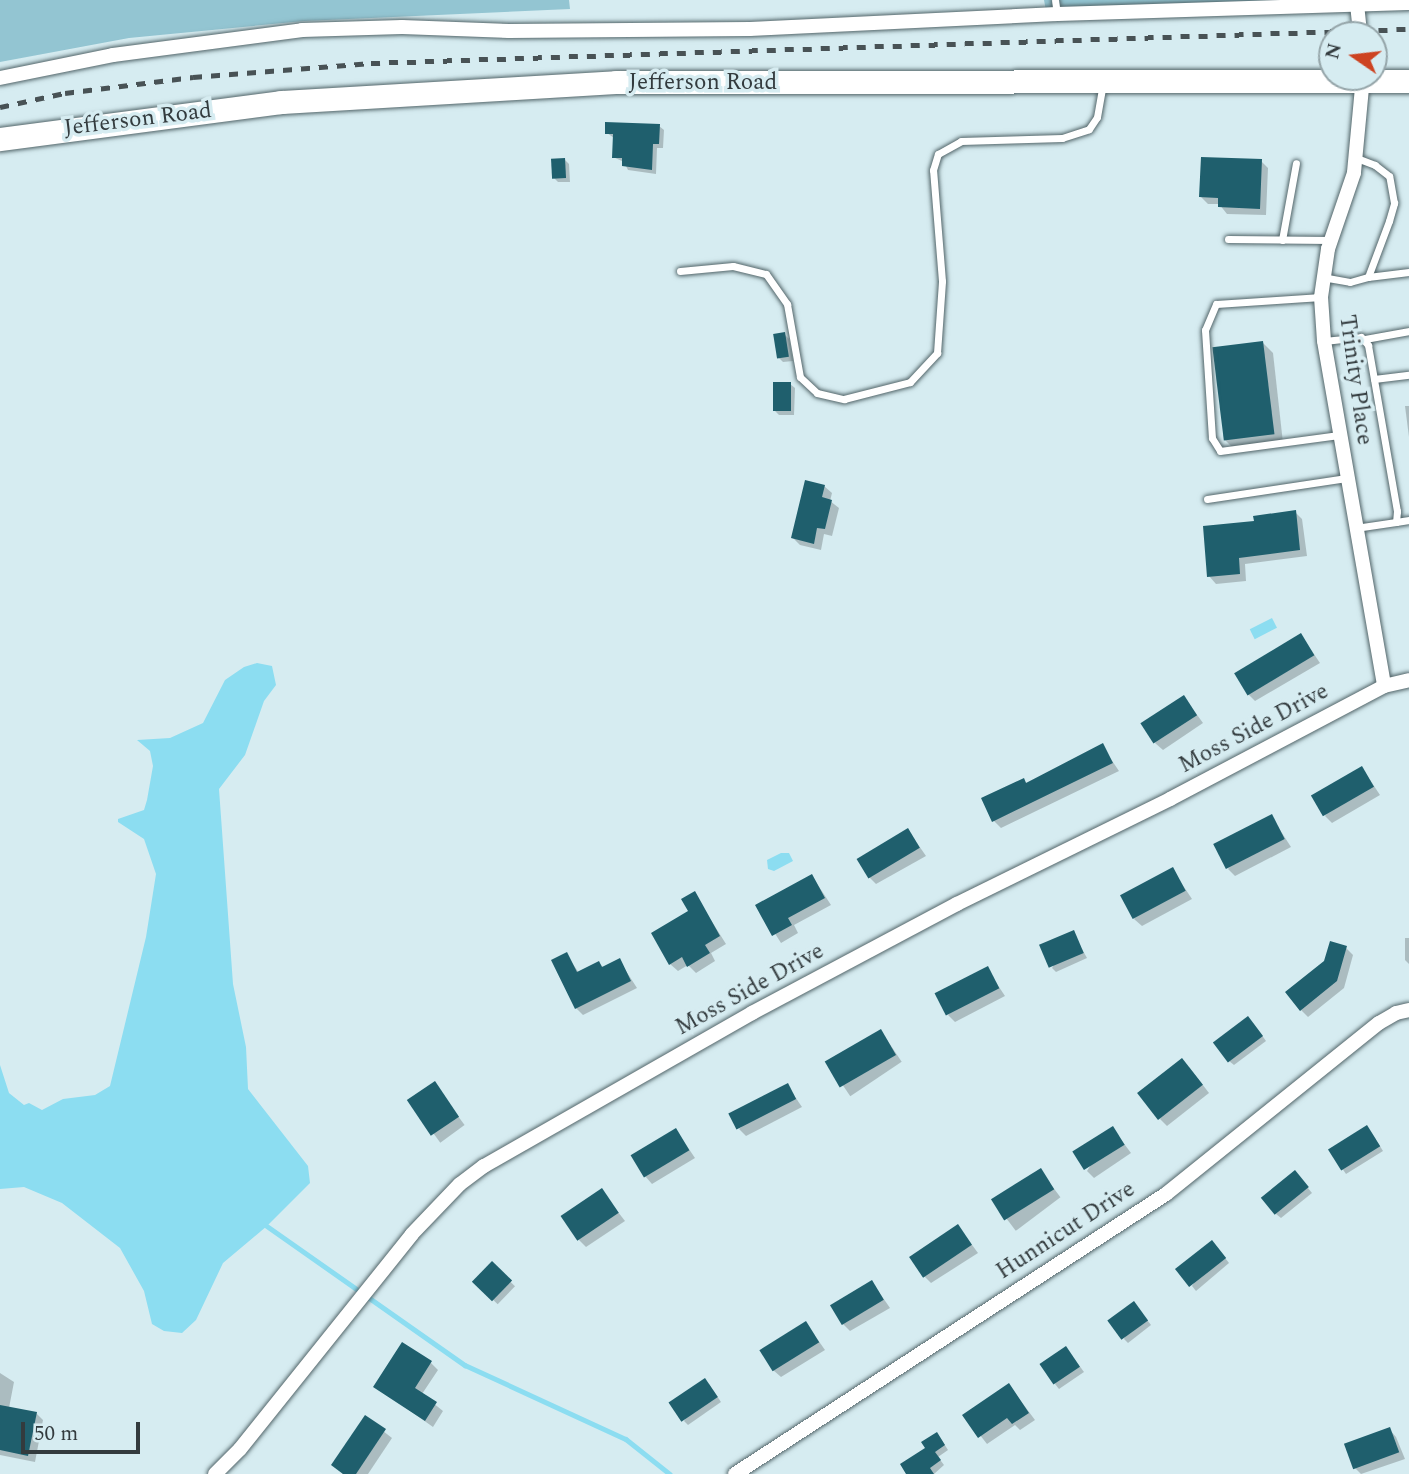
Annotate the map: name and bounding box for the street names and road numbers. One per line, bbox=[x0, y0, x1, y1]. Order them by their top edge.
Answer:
street label: Jefferson Road bbox=[629, 69, 777, 97]
street label: Jefferson Road bbox=[62, 97, 214, 143]
street label: Trinity Place bbox=[1332, 313, 1378, 447]
street label: Moss Side Drive bbox=[1175, 678, 1333, 780]
street label: Moss Side Drive bbox=[671, 938, 829, 1042]
street label: Hunnicut Drive bbox=[992, 1176, 1140, 1286]

